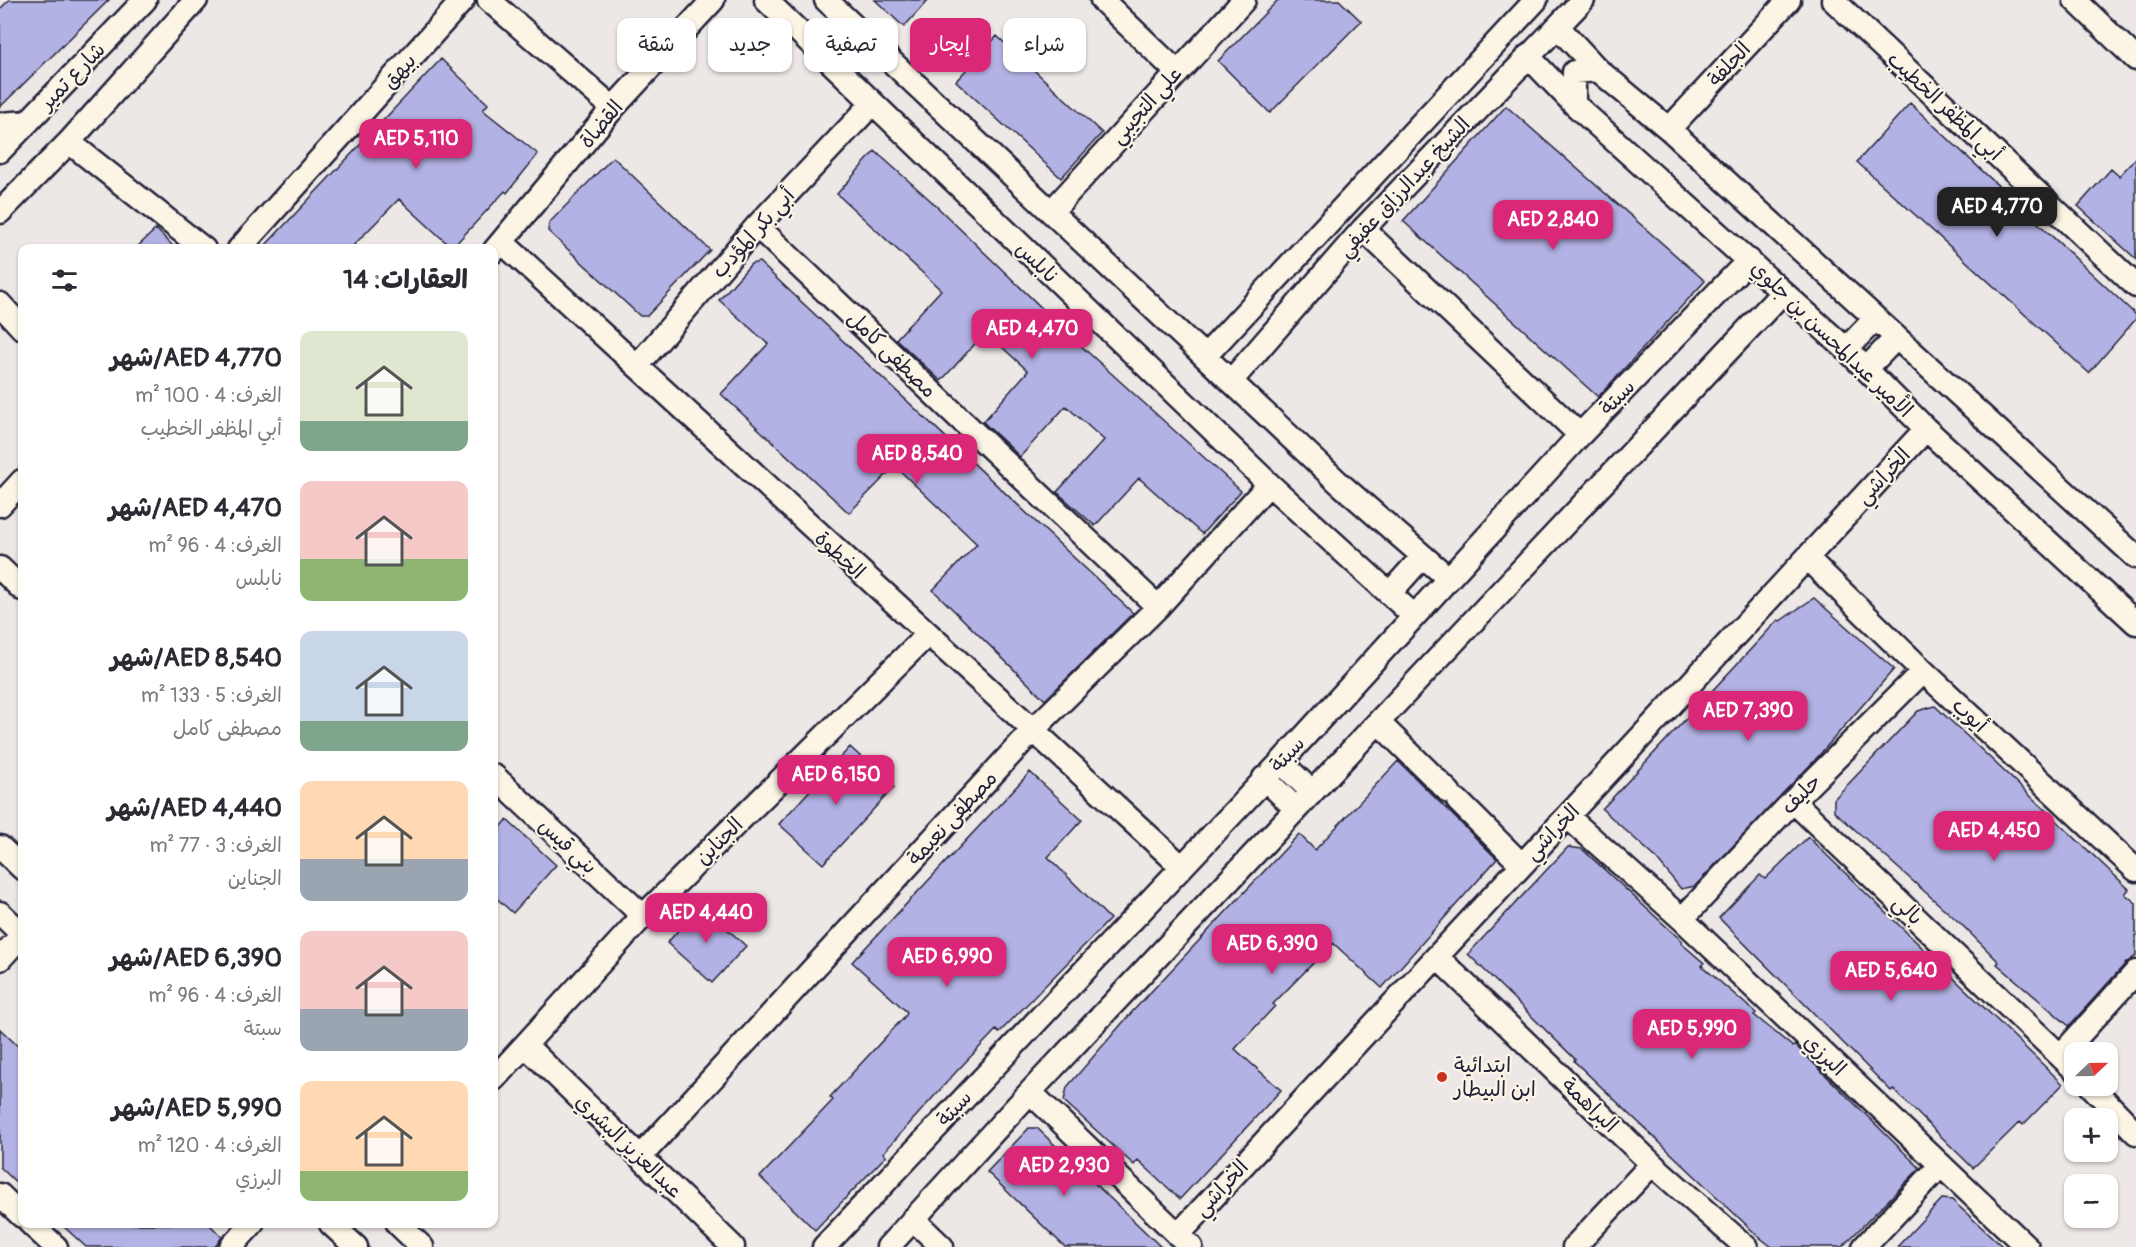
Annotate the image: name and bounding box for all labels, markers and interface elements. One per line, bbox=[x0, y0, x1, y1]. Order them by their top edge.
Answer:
chip: شقة bbox=[617, 18, 696, 72]
chip: جديد bbox=[708, 18, 792, 72]
chip: تصفية bbox=[804, 18, 898, 72]
chip: إيجار bbox=[910, 18, 991, 72]
chip: شراء bbox=[1003, 18, 1086, 72]
street label: الجلفة bbox=[1702, 36, 1757, 92]
street label: شارع تمير bbox=[32, 37, 112, 118]
street label: أبي المظفر الخطيب bbox=[1878, 46, 2008, 171]
street label: بيهق bbox=[376, 48, 422, 95]
street label: علي التجيبي bbox=[1104, 61, 1192, 153]
street label: القضاة bbox=[573, 95, 629, 154]
street label: الشيخ عبدالرزاق عفيفي bbox=[1332, 111, 1480, 267]
pin: AED 5,110 bbox=[347, 119, 485, 170]
text: AED 5,110 bbox=[373, 126, 459, 151]
street label: أبي بكر المؤدب bbox=[706, 183, 805, 287]
pin: AED 4,770 bbox=[1928, 187, 2066, 238]
text: AED 4,770 bbox=[1951, 194, 2043, 219]
pin: AED 2,840 bbox=[1484, 200, 1622, 251]
text: AED 2,840 bbox=[1507, 207, 1599, 232]
street label: نابلس bbox=[1010, 236, 1064, 289]
street label: الأمير عبدالمحسن بن جلوي bbox=[1744, 254, 1919, 424]
icon: filters bbox=[48, 264, 81, 297]
text: العقارات: 14 bbox=[343, 264, 468, 296]
street label: مصطفى كامل bbox=[841, 305, 942, 404]
pin: AED 4,470 bbox=[963, 309, 1101, 360]
text: AED 4,470 bbox=[986, 316, 1078, 341]
text: AED 4,770/شهر bbox=[110, 342, 282, 374]
icon: home bbox=[348, 355, 420, 427]
street label: سبتة bbox=[1594, 374, 1641, 421]
text: الغرف: 4 · 100 m² bbox=[135, 383, 282, 408]
text: أبي المظفر الخطيب bbox=[141, 416, 282, 441]
pin: AED 8,540 bbox=[848, 434, 986, 485]
text: AED 8,540 bbox=[871, 441, 963, 466]
street label: الخراشي bbox=[1850, 442, 1920, 514]
text: AED 4,470/شهر bbox=[109, 492, 282, 524]
icon: home bbox=[348, 505, 420, 577]
street label: الخطوة bbox=[809, 525, 871, 586]
text: الغرف: 4 · 96 m² bbox=[149, 533, 282, 558]
text: نابلس bbox=[236, 566, 282, 591]
text: AED 8,540/شهر bbox=[110, 642, 282, 674]
icon: home bbox=[348, 655, 420, 727]
text: الغرف: 5 · 133 m² bbox=[141, 683, 282, 708]
pin: AED 7,390 bbox=[1679, 691, 1817, 742]
street label: أيوب bbox=[1946, 692, 1993, 739]
text: AED 7,390 bbox=[1702, 698, 1794, 723]
text: مصطفى كامل bbox=[173, 716, 282, 741]
street label: سبتة bbox=[1264, 730, 1311, 778]
pin: AED 6,150 bbox=[767, 755, 905, 806]
text: AED 6,150 bbox=[791, 762, 881, 787]
street label: مصطفى نعيمة bbox=[901, 765, 1003, 872]
street label: حليف bbox=[1775, 768, 1827, 820]
text: AED 4,440/شهر bbox=[107, 792, 282, 824]
street label: الخراشي bbox=[1519, 798, 1589, 870]
icon: home bbox=[348, 805, 420, 877]
pin: AED 4,450 bbox=[1925, 811, 2063, 862]
street label: بني قيس bbox=[529, 812, 603, 884]
street label: الجناين bbox=[690, 812, 749, 871]
text: AED 4,450 bbox=[1947, 818, 2041, 843]
text: الغرف: 3 · 77 m² bbox=[150, 833, 282, 858]
text: الجناين bbox=[228, 866, 282, 891]
street label: بالي bbox=[1883, 889, 1929, 935]
pin: AED 4,440 bbox=[637, 893, 775, 944]
text: AED 4,440 bbox=[659, 900, 753, 925]
pin: AED 6,390 bbox=[1203, 924, 1341, 975]
text: AED 6,390 bbox=[1226, 931, 1318, 956]
pin: AED 6,990 bbox=[878, 937, 1016, 988]
text: AED 6,390/شهر bbox=[110, 942, 282, 974]
text: AED 6,990 bbox=[901, 944, 993, 969]
pin: AED 5,640 bbox=[1822, 951, 1960, 1002]
icon: home bbox=[348, 955, 420, 1027]
text: AED 5,640 bbox=[1844, 958, 1938, 983]
text: الغرف: 4 · 96 m² bbox=[149, 983, 282, 1008]
pin: AED 5,990 bbox=[1623, 1009, 1761, 1060]
text: سبتة bbox=[244, 1016, 282, 1041]
text: AED 5,990 bbox=[1647, 1016, 1737, 1041]
street label: البرزي bbox=[1797, 1029, 1852, 1083]
north arrow bbox=[2064, 1042, 2118, 1096]
map controls bbox=[2064, 1042, 2118, 1228]
place label: ابتدائية ابن البيطار bbox=[1452, 1052, 1536, 1103]
marker: ابتدائية ابن البيطار bbox=[1435, 1070, 1449, 1084]
street label: البراهمة bbox=[1556, 1072, 1624, 1139]
street label: سبتة bbox=[931, 1084, 978, 1132]
street label: عبدالعزيز البشري bbox=[569, 1088, 688, 1205]
text: AED 5,990/شهر bbox=[112, 1092, 282, 1124]
icon: home bbox=[348, 1105, 420, 1177]
button: + bbox=[2064, 1108, 2118, 1162]
text: الغرف: 4 · 120 m² bbox=[138, 1133, 282, 1158]
pin: AED 2,930 bbox=[995, 1146, 1133, 1197]
text: AED 2,930 bbox=[1018, 1153, 1110, 1178]
street label: الخراشي bbox=[1188, 1154, 1258, 1226]
text: البرزي bbox=[235, 1166, 282, 1191]
button: − bbox=[2064, 1174, 2118, 1228]

